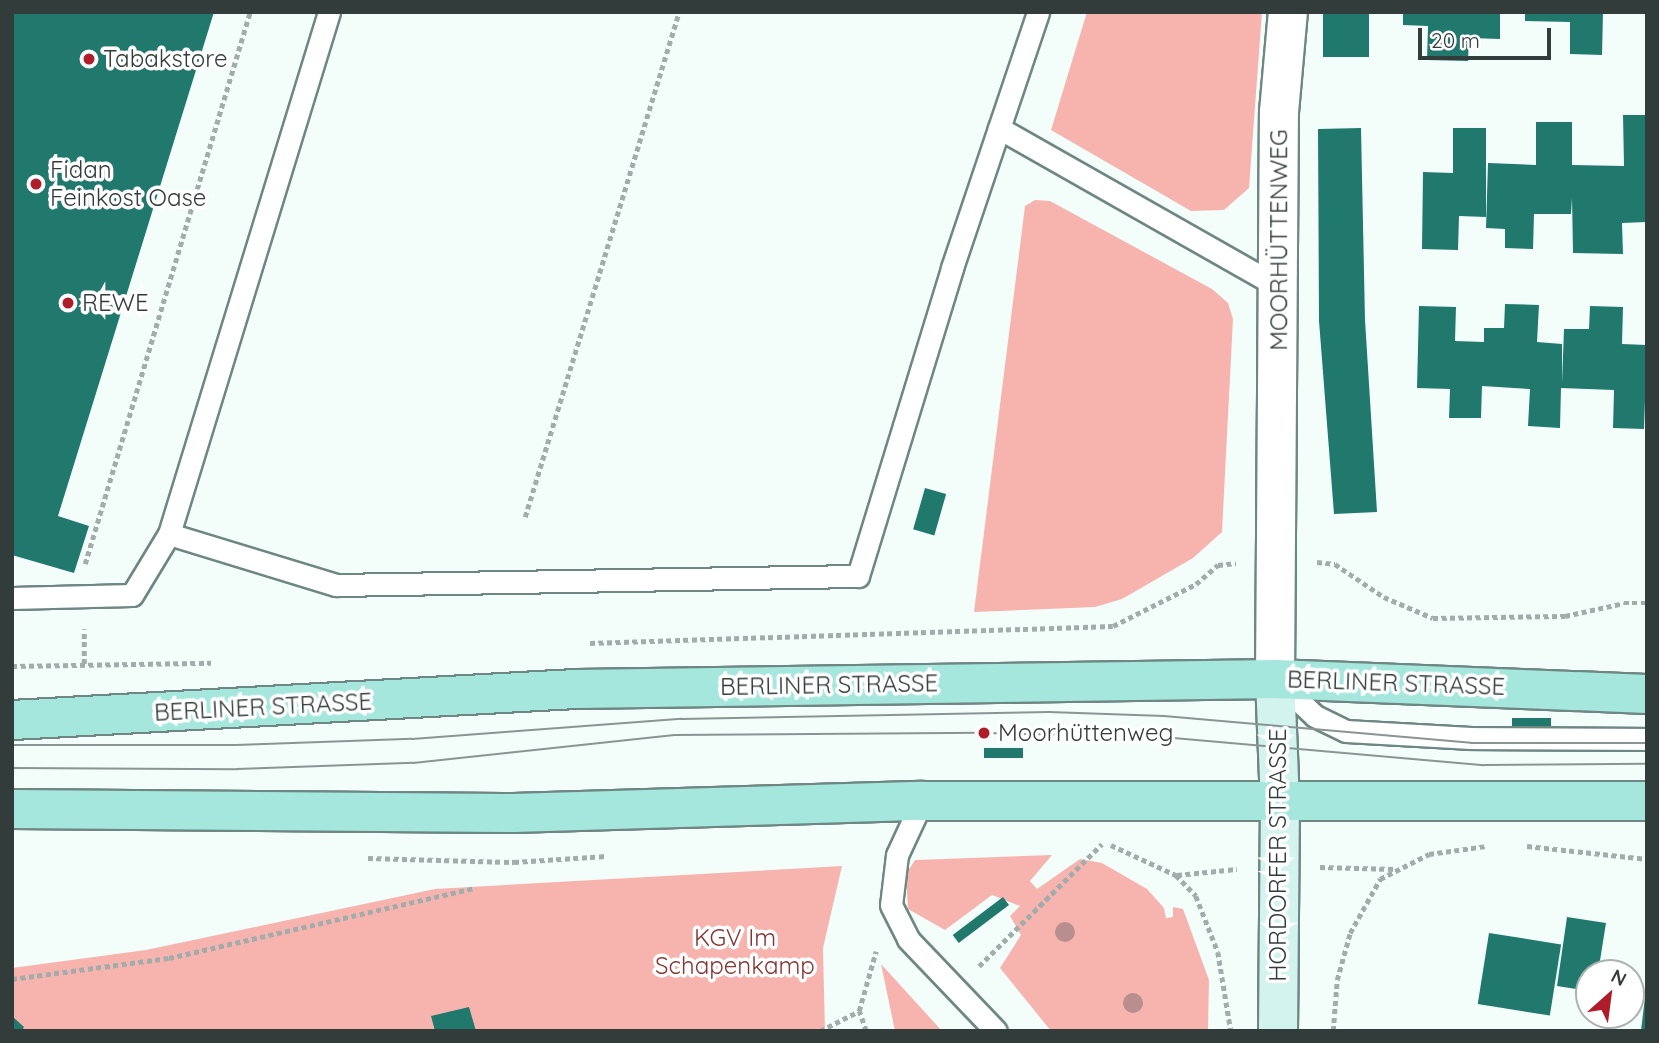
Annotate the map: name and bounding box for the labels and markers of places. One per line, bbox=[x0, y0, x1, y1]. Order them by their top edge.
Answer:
place label: Tabakstore bbox=[103, 45, 227, 73]
marker: Tabakstore bbox=[81, 51, 97, 67]
place label: Fidan Feinkost Oase bbox=[50, 156, 206, 212]
marker: Fidan Feinkost Oase bbox=[28, 176, 44, 192]
place label: REWE bbox=[82, 289, 149, 317]
marker: REWE bbox=[60, 295, 76, 311]
place label: Moorhüttenweg bbox=[998, 719, 1173, 747]
marker: Moorhüttenweg bbox=[976, 725, 992, 741]

